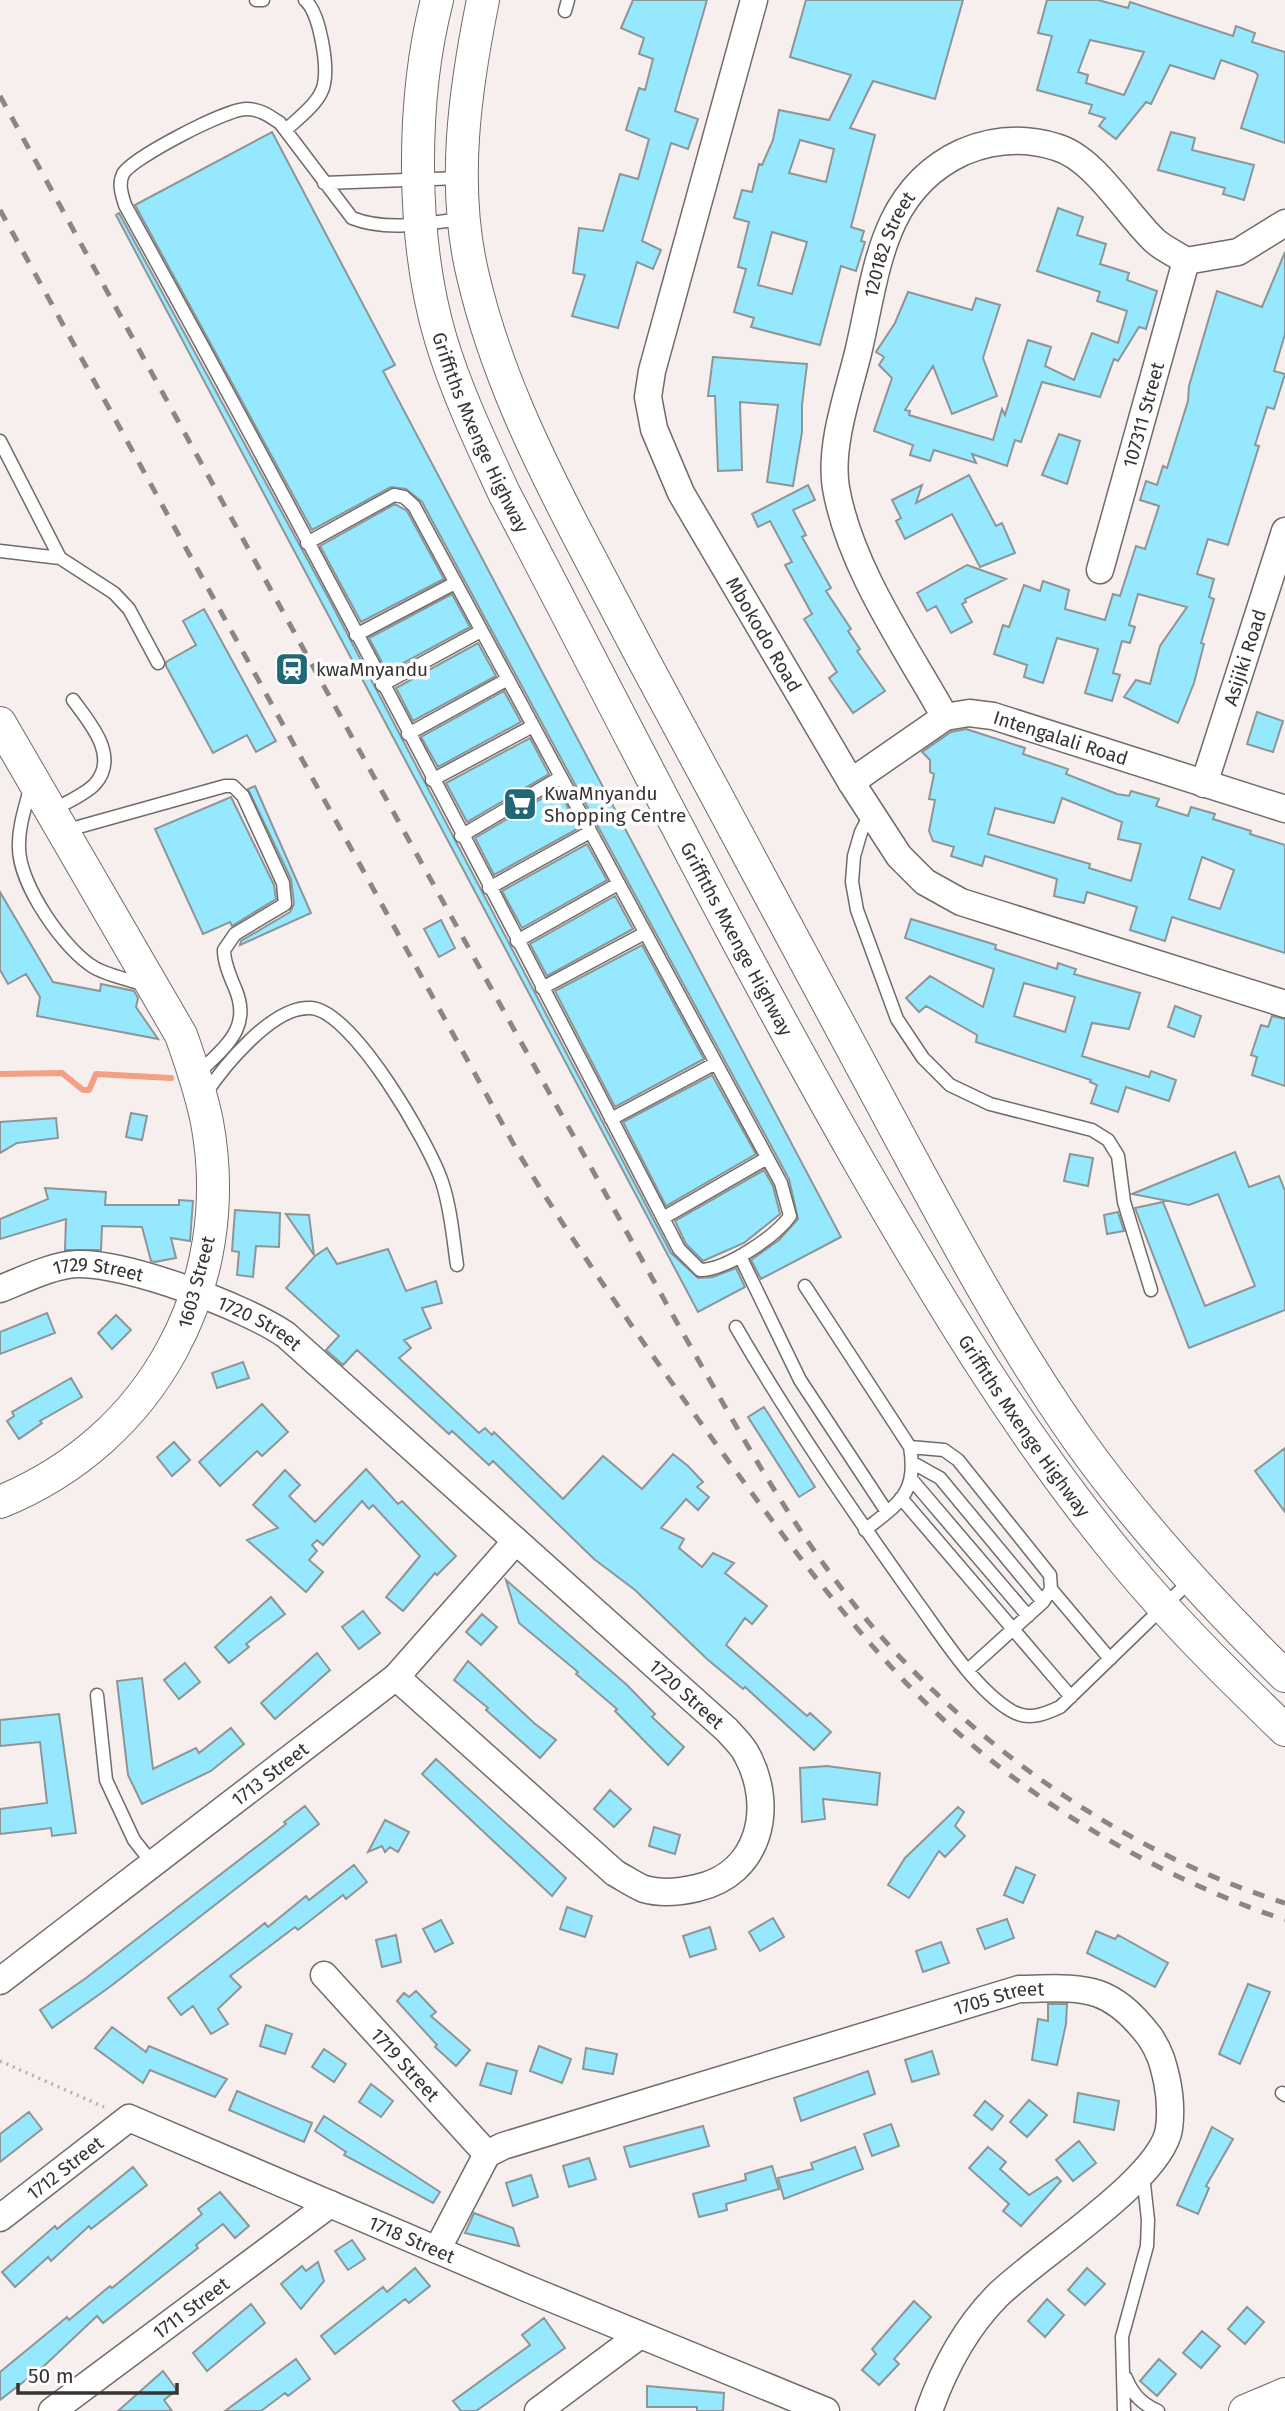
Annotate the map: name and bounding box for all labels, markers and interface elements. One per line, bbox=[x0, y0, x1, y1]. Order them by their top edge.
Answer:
street label: 120182 Street bbox=[859, 187, 920, 300]
street label: Griffiths Mxenge Highway bbox=[427, 329, 534, 537]
street label: 107311 Street bbox=[1118, 360, 1169, 470]
street label: Mbokodo Road bbox=[721, 573, 806, 696]
street label: Asijiki Road bbox=[1219, 606, 1271, 709]
station icon: kwaMnyandu bbox=[273, 650, 311, 688]
place label: kwaMnyandu bbox=[316, 658, 428, 681]
street label: Intengalali Road bbox=[991, 706, 1131, 770]
place label: KwaMnyandu Shopping Centre bbox=[544, 782, 686, 827]
supermarket icon: KwaMnyandu Shopping Centre bbox=[501, 785, 539, 823]
street label: Griffiths Mxenge Highway bbox=[675, 838, 798, 1040]
street label: 1603 Street bbox=[173, 1233, 220, 1331]
street label: 1729 Street bbox=[50, 1253, 146, 1287]
street label: 1720 Street bbox=[214, 1291, 306, 1356]
street label: Griffiths Mxenge Highway bbox=[953, 1331, 1095, 1522]
street label: 1720 Street bbox=[644, 1655, 729, 1734]
street label: 1713 Street bbox=[227, 1738, 313, 1811]
street label: 1705 Street bbox=[951, 1977, 1045, 2020]
street label: 1719 Street bbox=[366, 2023, 444, 2106]
street label: 1712 Street bbox=[22, 2131, 108, 2205]
street label: 1718 Street bbox=[365, 2211, 459, 2268]
street label: 1711 Street bbox=[148, 2272, 234, 2344]
scale bar bbox=[18, 2352, 177, 2396]
text: 50 m bbox=[28, 2363, 74, 2389]

